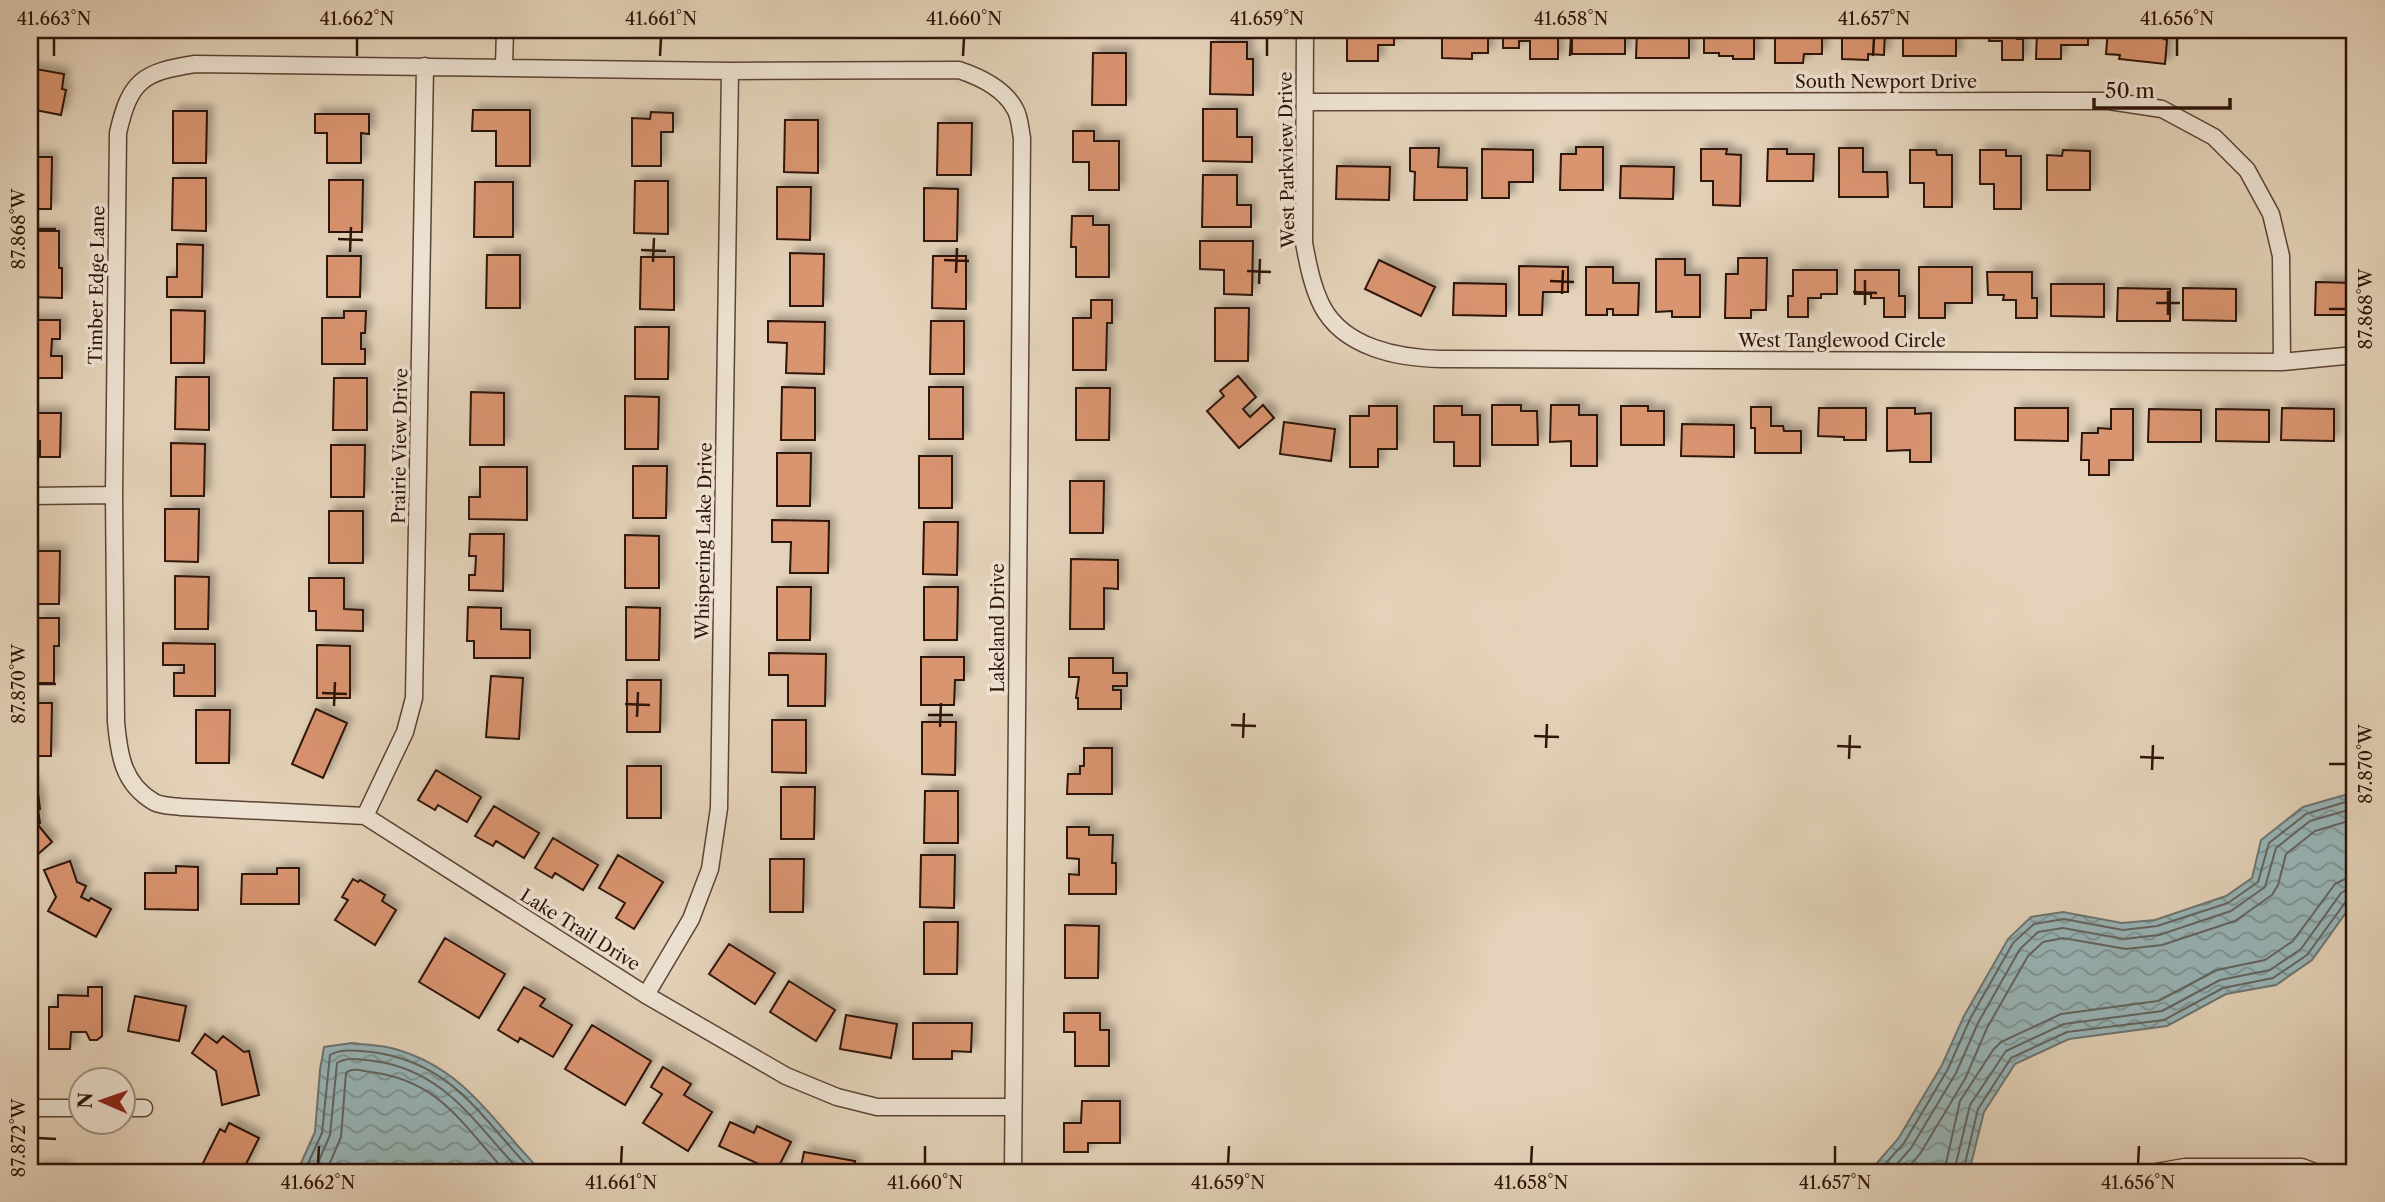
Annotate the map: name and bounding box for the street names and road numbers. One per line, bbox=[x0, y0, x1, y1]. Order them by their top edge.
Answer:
street label: West Parkview Drive bbox=[1274, 71, 1300, 250]
street label: South Newport Drive bbox=[1795, 71, 1977, 93]
street label: Timber Edge Lane bbox=[85, 205, 109, 365]
street label: West Tanglewood Circle bbox=[1737, 330, 1946, 352]
street label: Prairie View Drive bbox=[388, 368, 412, 524]
street label: Whispering Lake Drive bbox=[691, 442, 717, 641]
street label: Lakeland Drive bbox=[987, 563, 1009, 693]
street label: Lake Trail Drive bbox=[516, 884, 644, 976]

